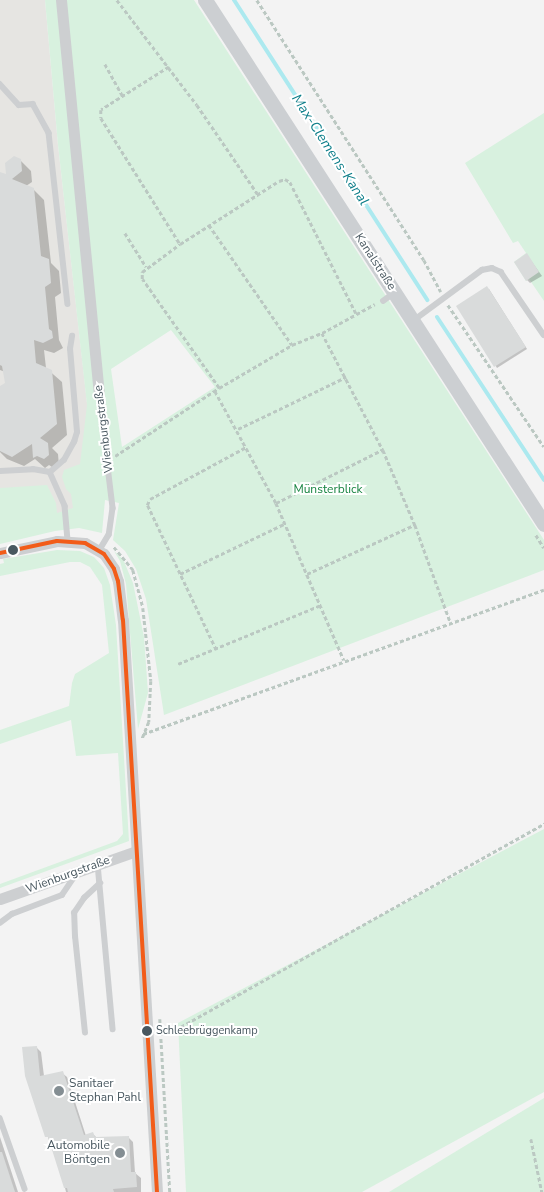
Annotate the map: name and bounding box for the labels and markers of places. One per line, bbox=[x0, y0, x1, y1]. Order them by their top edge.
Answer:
unlabelled marker bbox=[8, 545, 18, 555]
place label: Schleebrüggenkamp bbox=[156, 1024, 258, 1038]
marker: Schleebrüggenkamp bbox=[142, 1026, 152, 1036]
place label: Sanitaer Stephan Pahl bbox=[69, 1077, 141, 1105]
marker: Sanitaer Stephan Pahl bbox=[53, 1085, 65, 1097]
place label: Automobile Böntgen bbox=[47, 1139, 110, 1167]
marker: Automobile Böntgen bbox=[114, 1147, 126, 1159]

